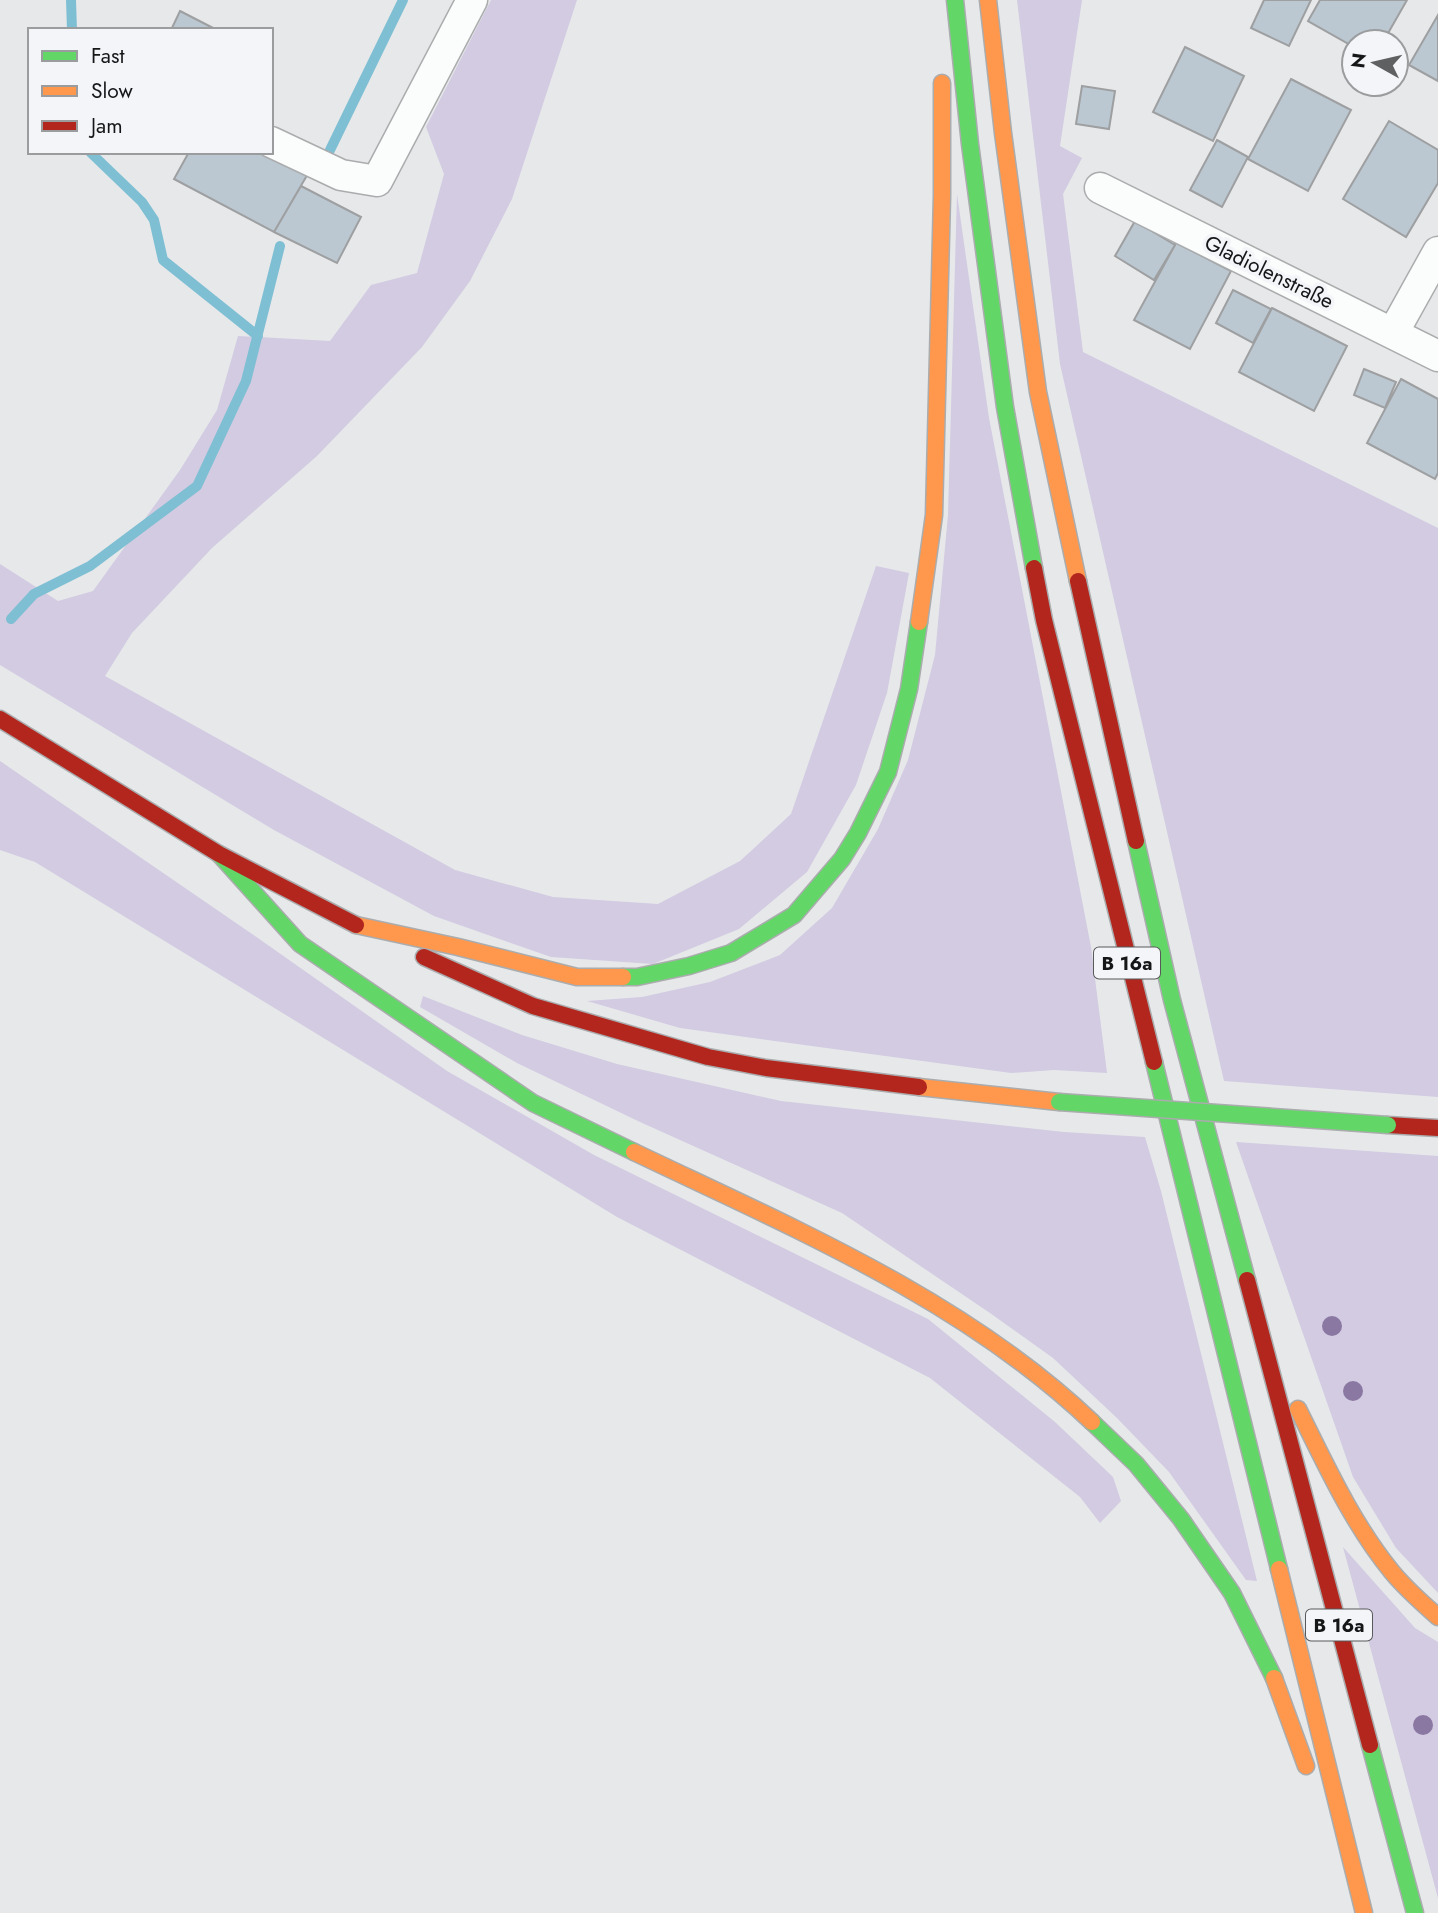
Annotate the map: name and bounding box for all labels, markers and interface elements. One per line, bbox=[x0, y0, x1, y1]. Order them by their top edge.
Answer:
legend bbox=[28, 28, 273, 154]
north arrow bbox=[1340, 28, 1410, 98]
text: Fast bbox=[91, 41, 124, 71]
text: N bbox=[1344, 51, 1373, 70]
text: Slow bbox=[91, 76, 133, 106]
text: Jam bbox=[88, 111, 123, 141]
street label: Gladiolenstraße bbox=[1199, 228, 1339, 316]
road number: B 16a bbox=[1094, 948, 1160, 979]
road number: B 16a bbox=[1306, 1610, 1372, 1640]

